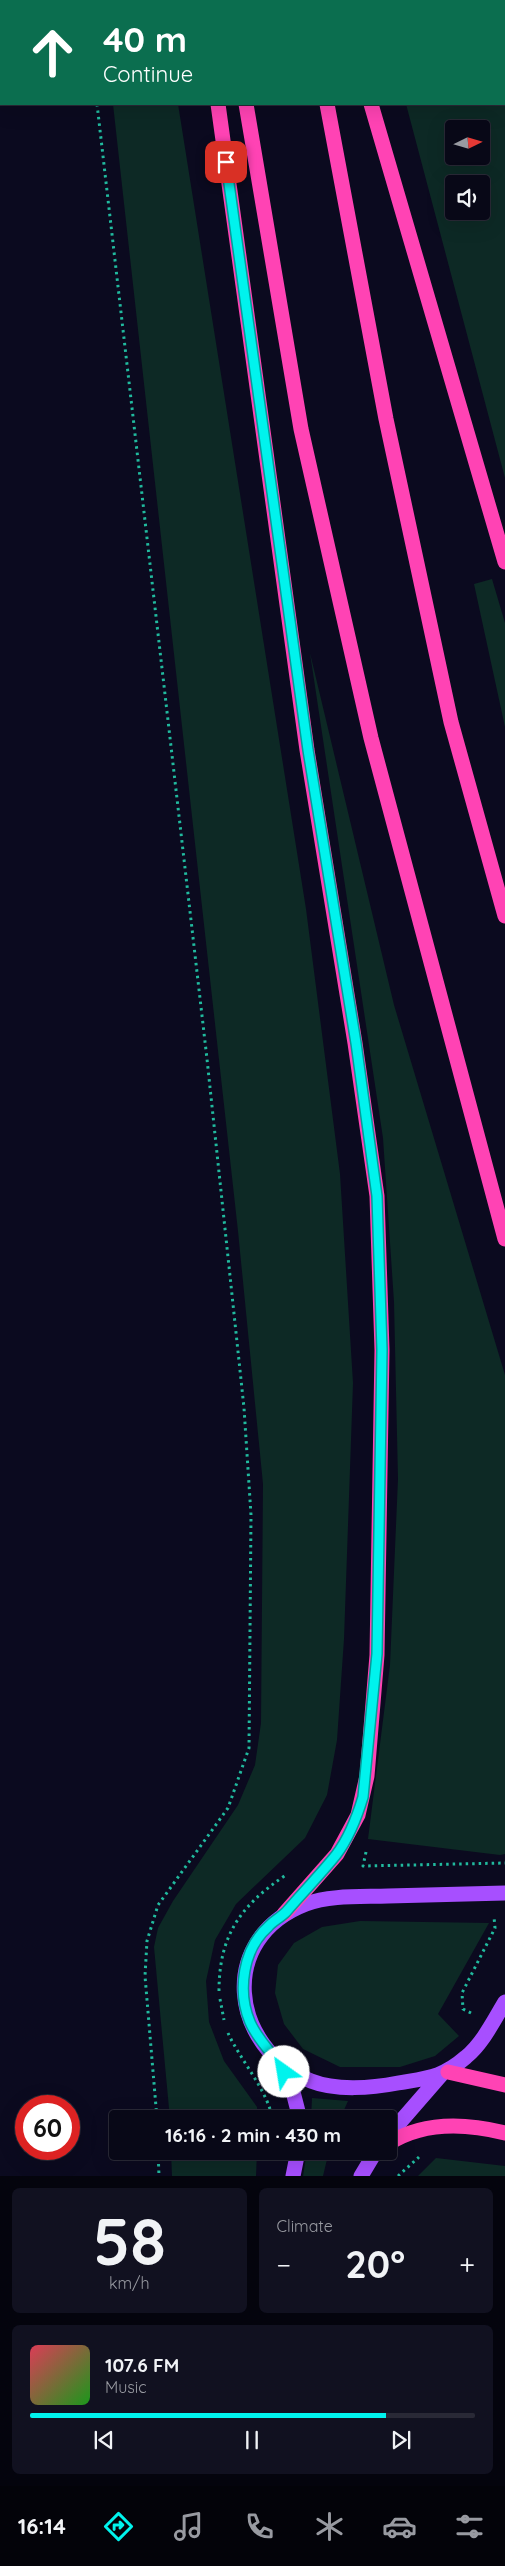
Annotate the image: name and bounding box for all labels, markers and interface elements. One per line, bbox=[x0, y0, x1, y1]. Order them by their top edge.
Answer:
text: 40 m bbox=[103, 17, 187, 61]
icon: ahead bbox=[20, 20, 85, 85]
text: Continue bbox=[103, 60, 193, 88]
north arrow bbox=[445, 120, 490, 165]
map controls bbox=[445, 120, 490, 220]
pin bbox=[205, 141, 247, 183]
icon: arrive bbox=[212, 148, 240, 176]
button: sound bbox=[445, 175, 490, 220]
position arrow bbox=[257, 2045, 309, 2097]
speed limit sign: 60 bbox=[15, 2095, 80, 2160]
text: 16:16 · 2 min · 430 m bbox=[165, 2123, 341, 2147]
text: 58 bbox=[93, 2200, 166, 2281]
text: Climate bbox=[277, 2216, 333, 2236]
text: 20° bbox=[345, 2240, 405, 2288]
text: − bbox=[277, 2247, 291, 2282]
text: + bbox=[459, 2247, 475, 2282]
text: km/h bbox=[109, 2273, 150, 2293]
text: 107.6 FM bbox=[105, 2353, 179, 2377]
text: Music bbox=[105, 2377, 147, 2397]
icon: previous bbox=[90, 2426, 118, 2454]
icon: pause bbox=[238, 2426, 266, 2454]
icon: next bbox=[387, 2426, 415, 2454]
icon: directions bbox=[101, 2509, 136, 2544]
icon: music bbox=[171, 2509, 206, 2544]
icon: phone bbox=[242, 2509, 277, 2544]
icon: climate bbox=[312, 2509, 347, 2544]
icon: car bbox=[382, 2509, 417, 2544]
icon: filters bbox=[452, 2509, 487, 2544]
text: 16:14 bbox=[18, 2512, 66, 2540]

